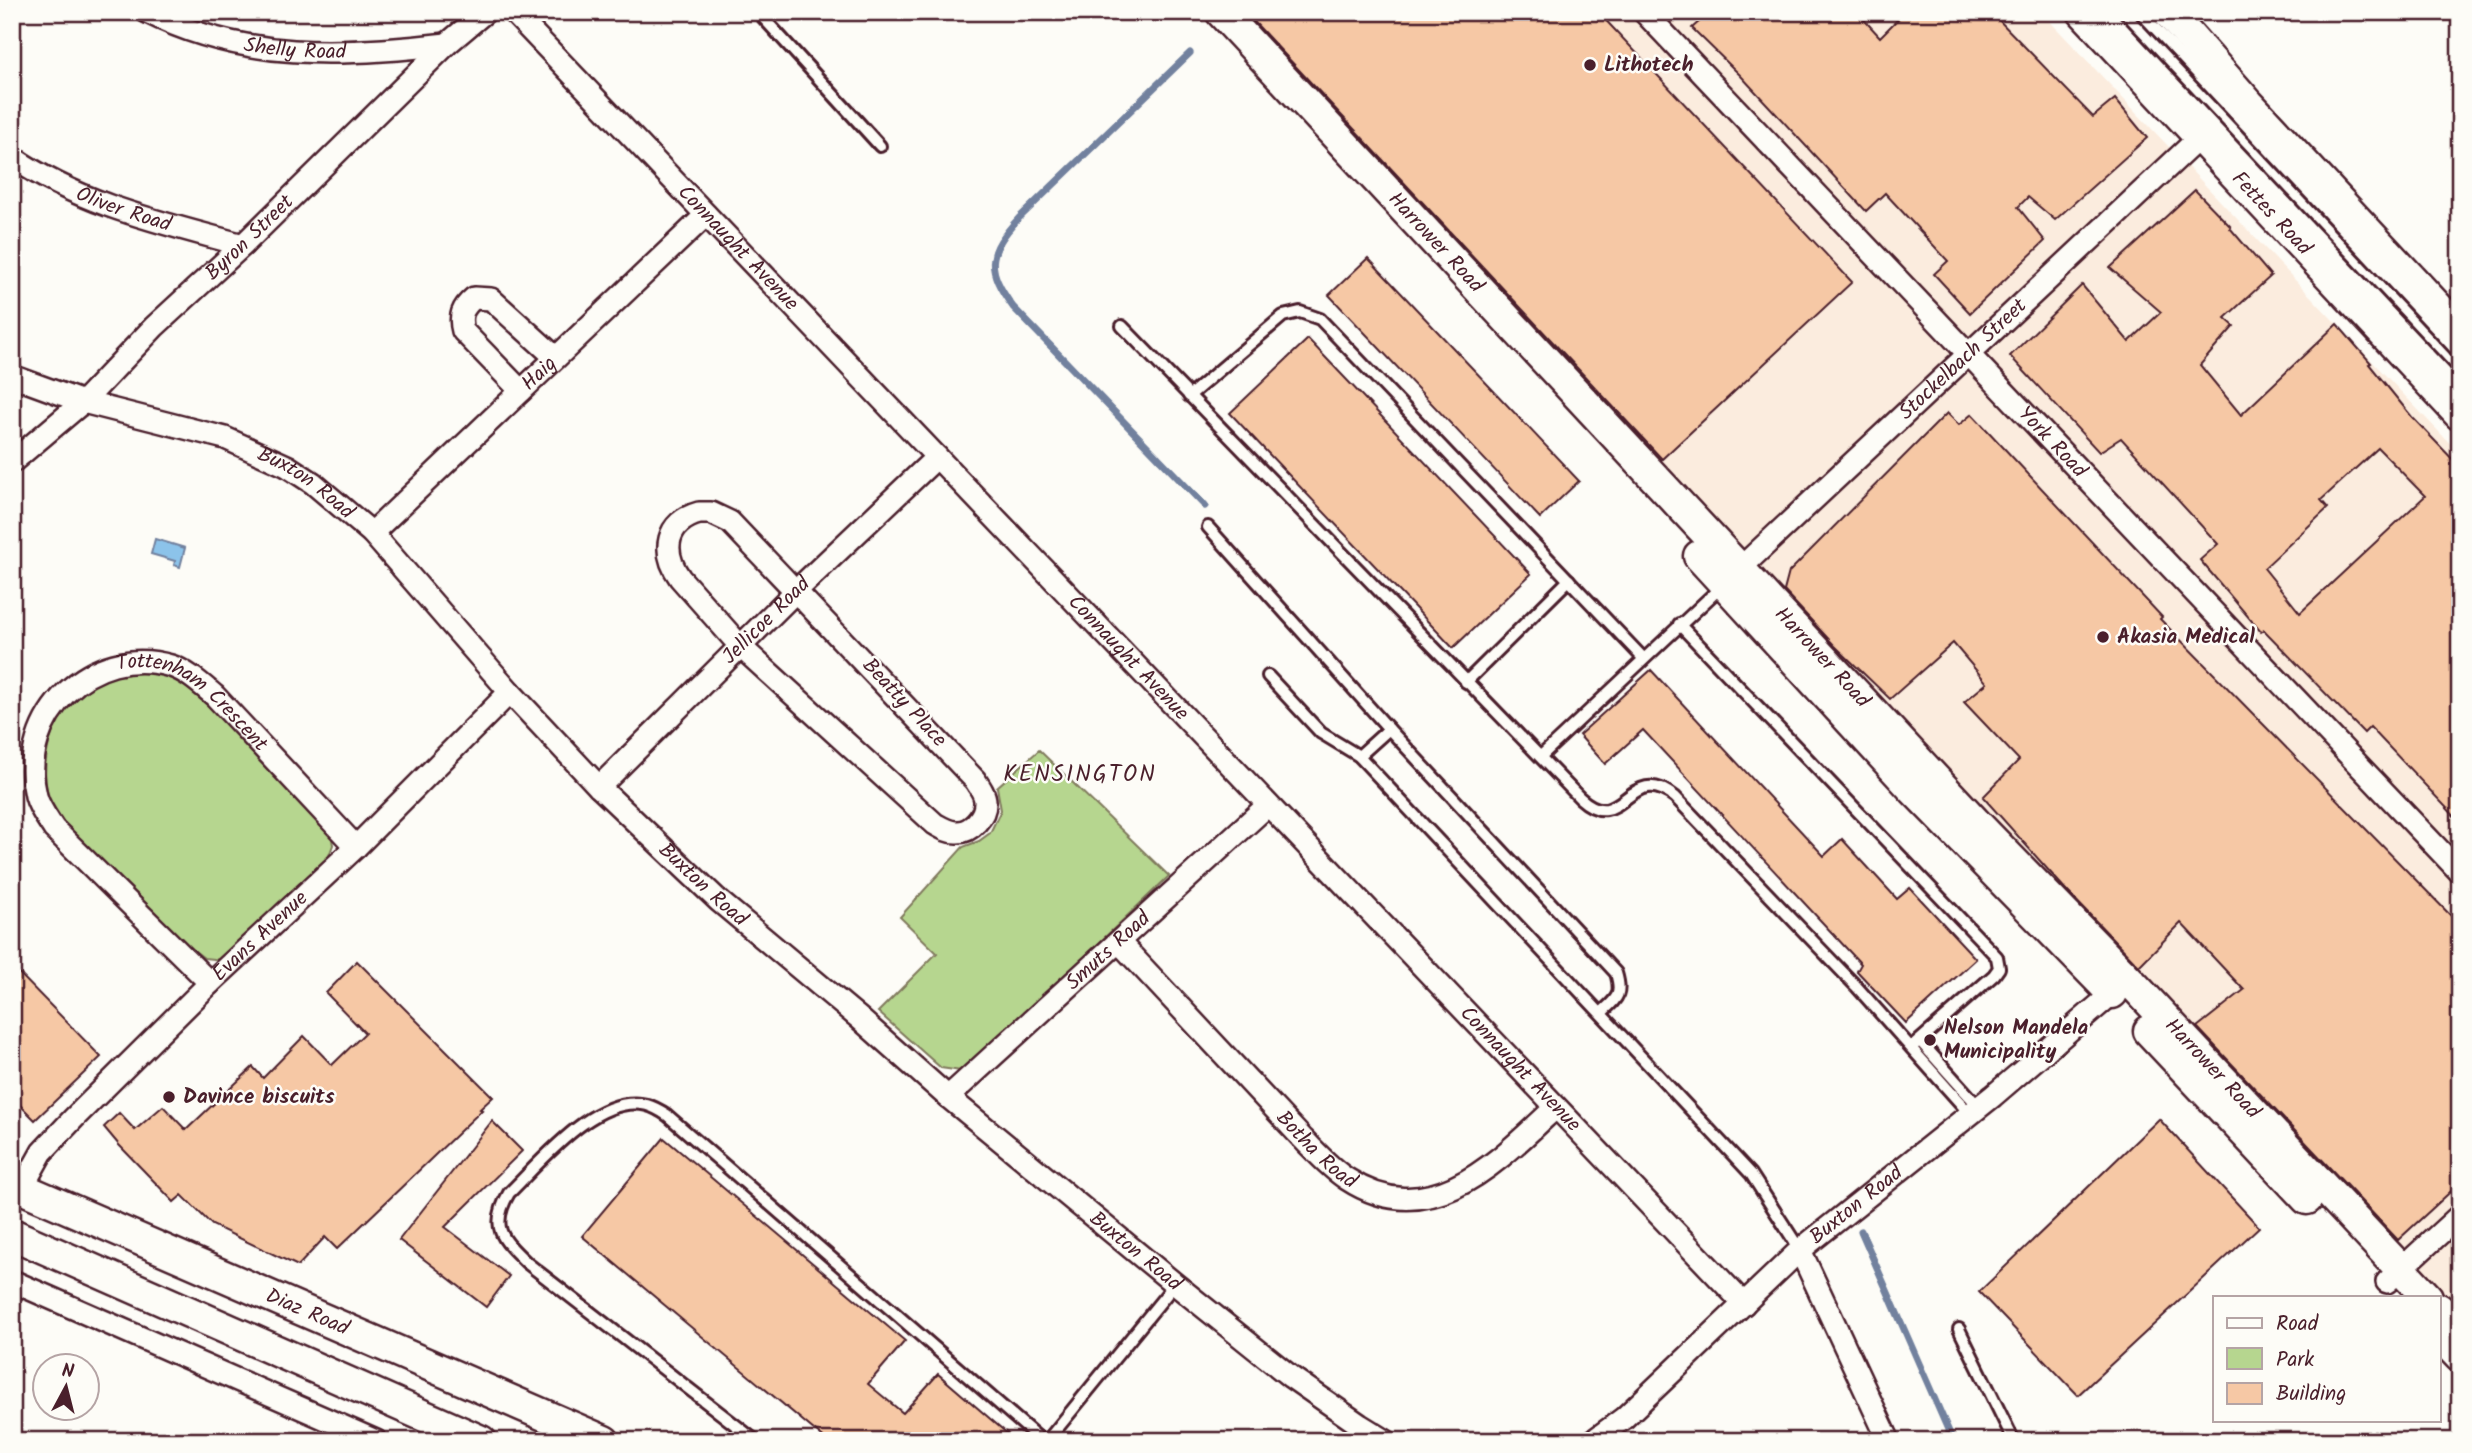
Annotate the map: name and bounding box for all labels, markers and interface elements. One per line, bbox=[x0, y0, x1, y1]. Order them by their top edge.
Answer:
street label: Shelly Road bbox=[241, 28, 347, 69]
place label: Lithotech bbox=[1604, 49, 1694, 82]
marker: Lithotech bbox=[1582, 57, 1598, 73]
street label: Fettes Road bbox=[2223, 164, 2320, 264]
street label: Connaught Avenue bbox=[669, 177, 807, 319]
street label: Oliver Road bbox=[71, 178, 176, 241]
street label: Harrower Road bbox=[1380, 184, 1492, 301]
street label: Byron Street bbox=[198, 186, 302, 289]
street label: Stockelbach Street bbox=[1891, 290, 2035, 428]
street label: Haig bbox=[514, 348, 565, 399]
street label: York Road bbox=[2010, 399, 2095, 486]
street label: Buxton Road bbox=[252, 438, 362, 528]
street label: Jellicoe Road bbox=[714, 568, 818, 672]
street label: Connaught Avenue bbox=[1060, 587, 1197, 729]
street label: Harrower Road bbox=[1766, 599, 1878, 716]
place label: Akasia Medical bbox=[2117, 621, 2255, 654]
marker: Akasia Medical bbox=[2095, 629, 2111, 645]
street label: Tottenham Crescent bbox=[113, 645, 276, 760]
street label: Beatty Place bbox=[854, 651, 955, 756]
district label: KENSINGTON bbox=[1003, 757, 1157, 793]
street label: Buxton Road bbox=[651, 835, 755, 935]
street label: Evans Avenue bbox=[204, 882, 316, 990]
street label: Smuts Road bbox=[1058, 903, 1159, 999]
street label: Connaught Avenue bbox=[1452, 998, 1589, 1140]
street label: Harrower Road bbox=[2156, 1011, 2269, 1127]
place label: Nelson Mandela Municipality bbox=[1944, 1012, 2089, 1069]
marker: Nelson Mandela Municipality bbox=[1922, 1032, 1938, 1048]
place label: Davince biscuits bbox=[183, 1081, 335, 1114]
marker: Davince biscuits bbox=[161, 1089, 177, 1105]
street label: Botha Road bbox=[1268, 1103, 1364, 1198]
street label: Buxton Road bbox=[1802, 1157, 1911, 1253]
street label: Buxton Road bbox=[1082, 1203, 1189, 1300]
street label: Diaz Road bbox=[260, 1280, 355, 1345]
legend bbox=[2213, 1296, 2440, 1422]
text: Road bbox=[2276, 1308, 2319, 1341]
text: Park bbox=[2276, 1344, 2314, 1377]
north arrow bbox=[32, 1352, 102, 1422]
text: N bbox=[60, 1356, 76, 1388]
text: Building bbox=[2276, 1378, 2346, 1411]

